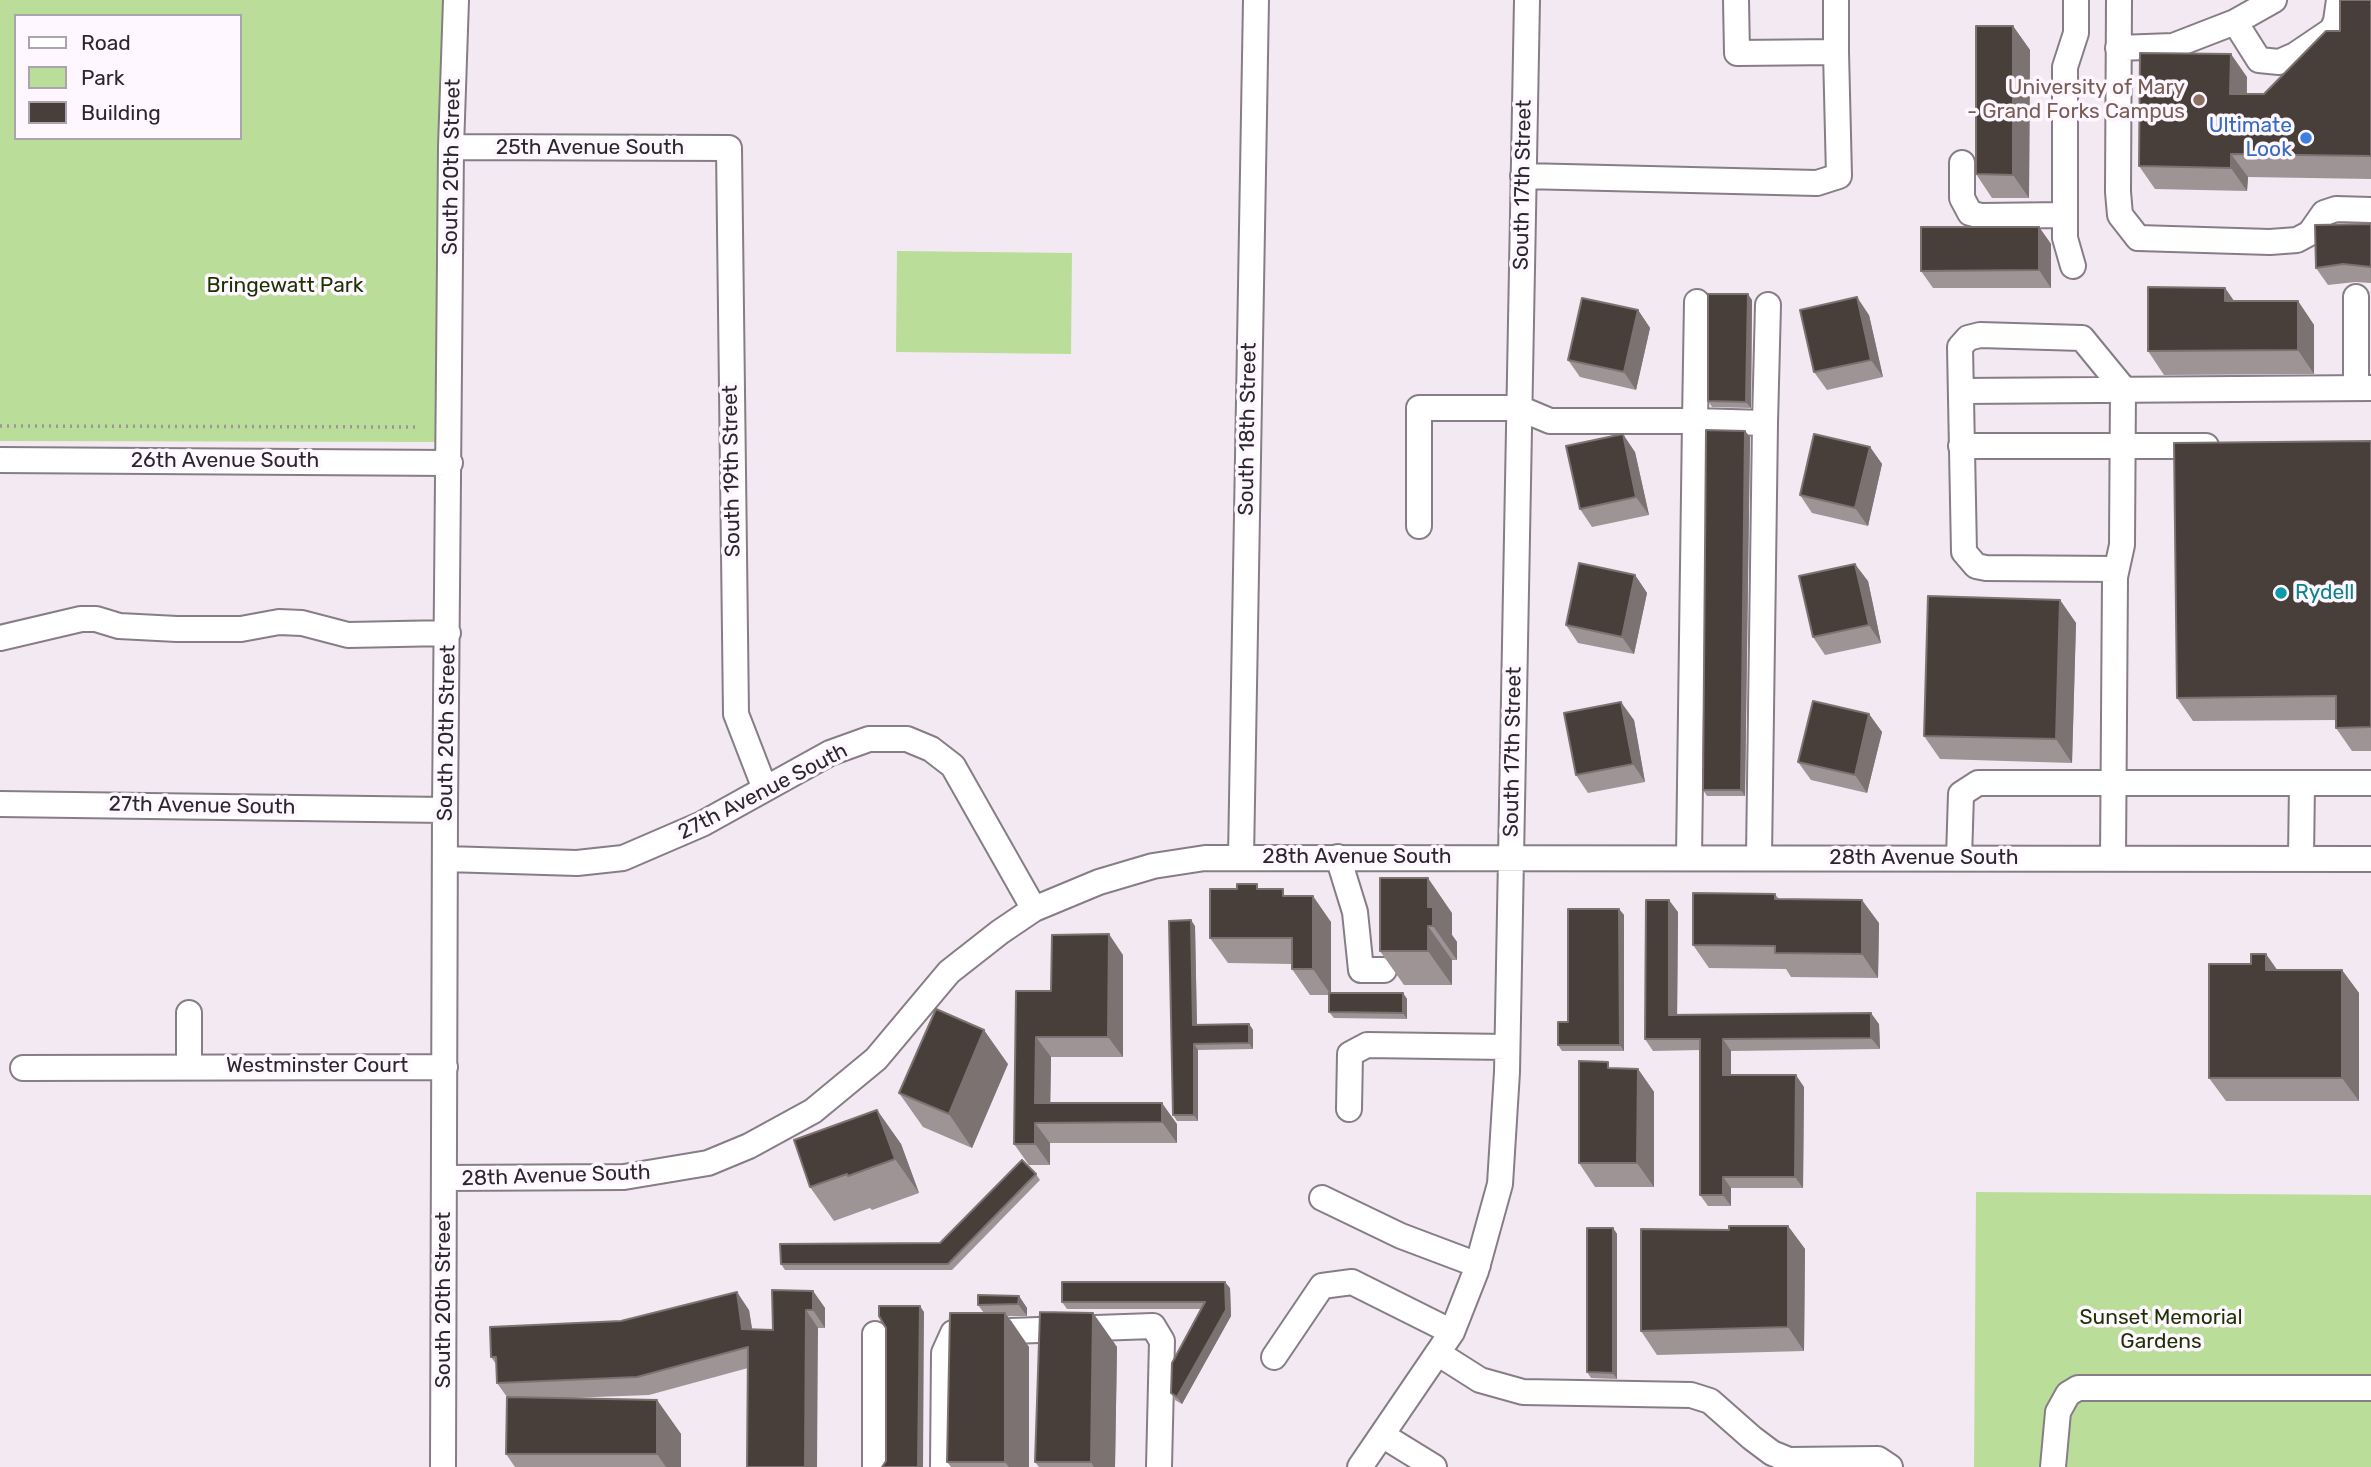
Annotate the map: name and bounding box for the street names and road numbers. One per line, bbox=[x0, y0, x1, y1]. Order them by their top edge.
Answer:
street label: South 20th Street bbox=[438, 79, 466, 255]
street label: South 17th Street bbox=[1509, 100, 1537, 270]
street label: 25th Avenue South bbox=[496, 135, 684, 161]
street label: South 18th Street bbox=[1234, 342, 1262, 516]
street label: South 19th Street bbox=[718, 385, 746, 557]
street label: 26th Avenue South bbox=[131, 448, 319, 474]
street label: South 20th Street bbox=[433, 645, 461, 821]
street label: South 17th Street bbox=[1499, 667, 1527, 837]
street label: 27th Avenue South bbox=[674, 738, 852, 846]
street label: 27th Avenue South bbox=[108, 792, 296, 820]
street label: 28th Avenue South bbox=[1262, 844, 1452, 870]
street label: 28th Avenue South bbox=[1829, 845, 2019, 871]
street label: Westminster Court bbox=[226, 1053, 408, 1079]
street label: 28th Avenue South bbox=[461, 1160, 651, 1192]
street label: South 20th Street bbox=[431, 1212, 457, 1388]

